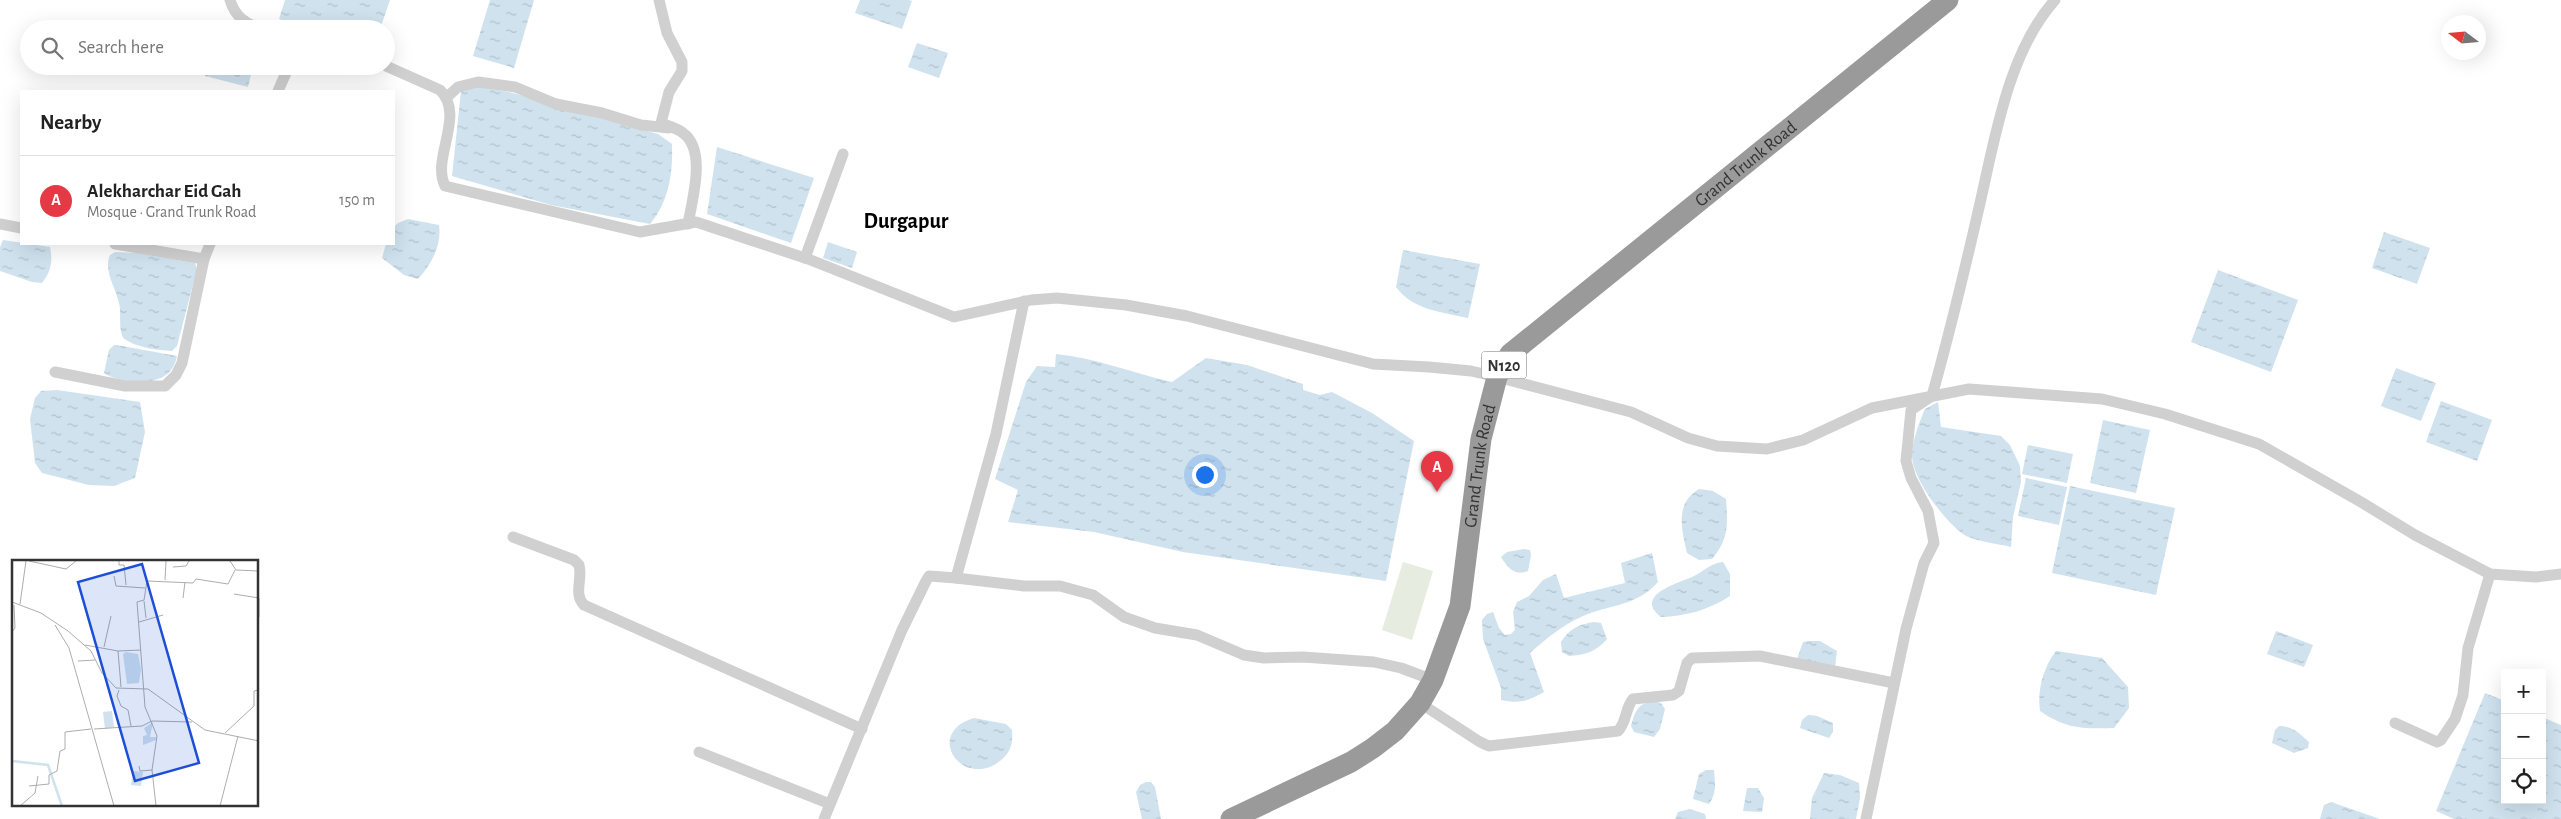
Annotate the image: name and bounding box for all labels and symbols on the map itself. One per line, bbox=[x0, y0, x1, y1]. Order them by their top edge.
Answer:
north arrow bbox=[2441, 15, 2486, 60]
street label: Grand Trunk Road bbox=[1692, 118, 1800, 211]
district label: Durgapur bbox=[863, 210, 949, 232]
road number: N120 bbox=[1482, 352, 1526, 378]
street label: Grand Trunk Road bbox=[1462, 403, 1500, 529]
pin: A bbox=[1421, 451, 1453, 492]
your location bbox=[1192, 462, 1218, 488]
inset map bbox=[12, 560, 259, 806]

